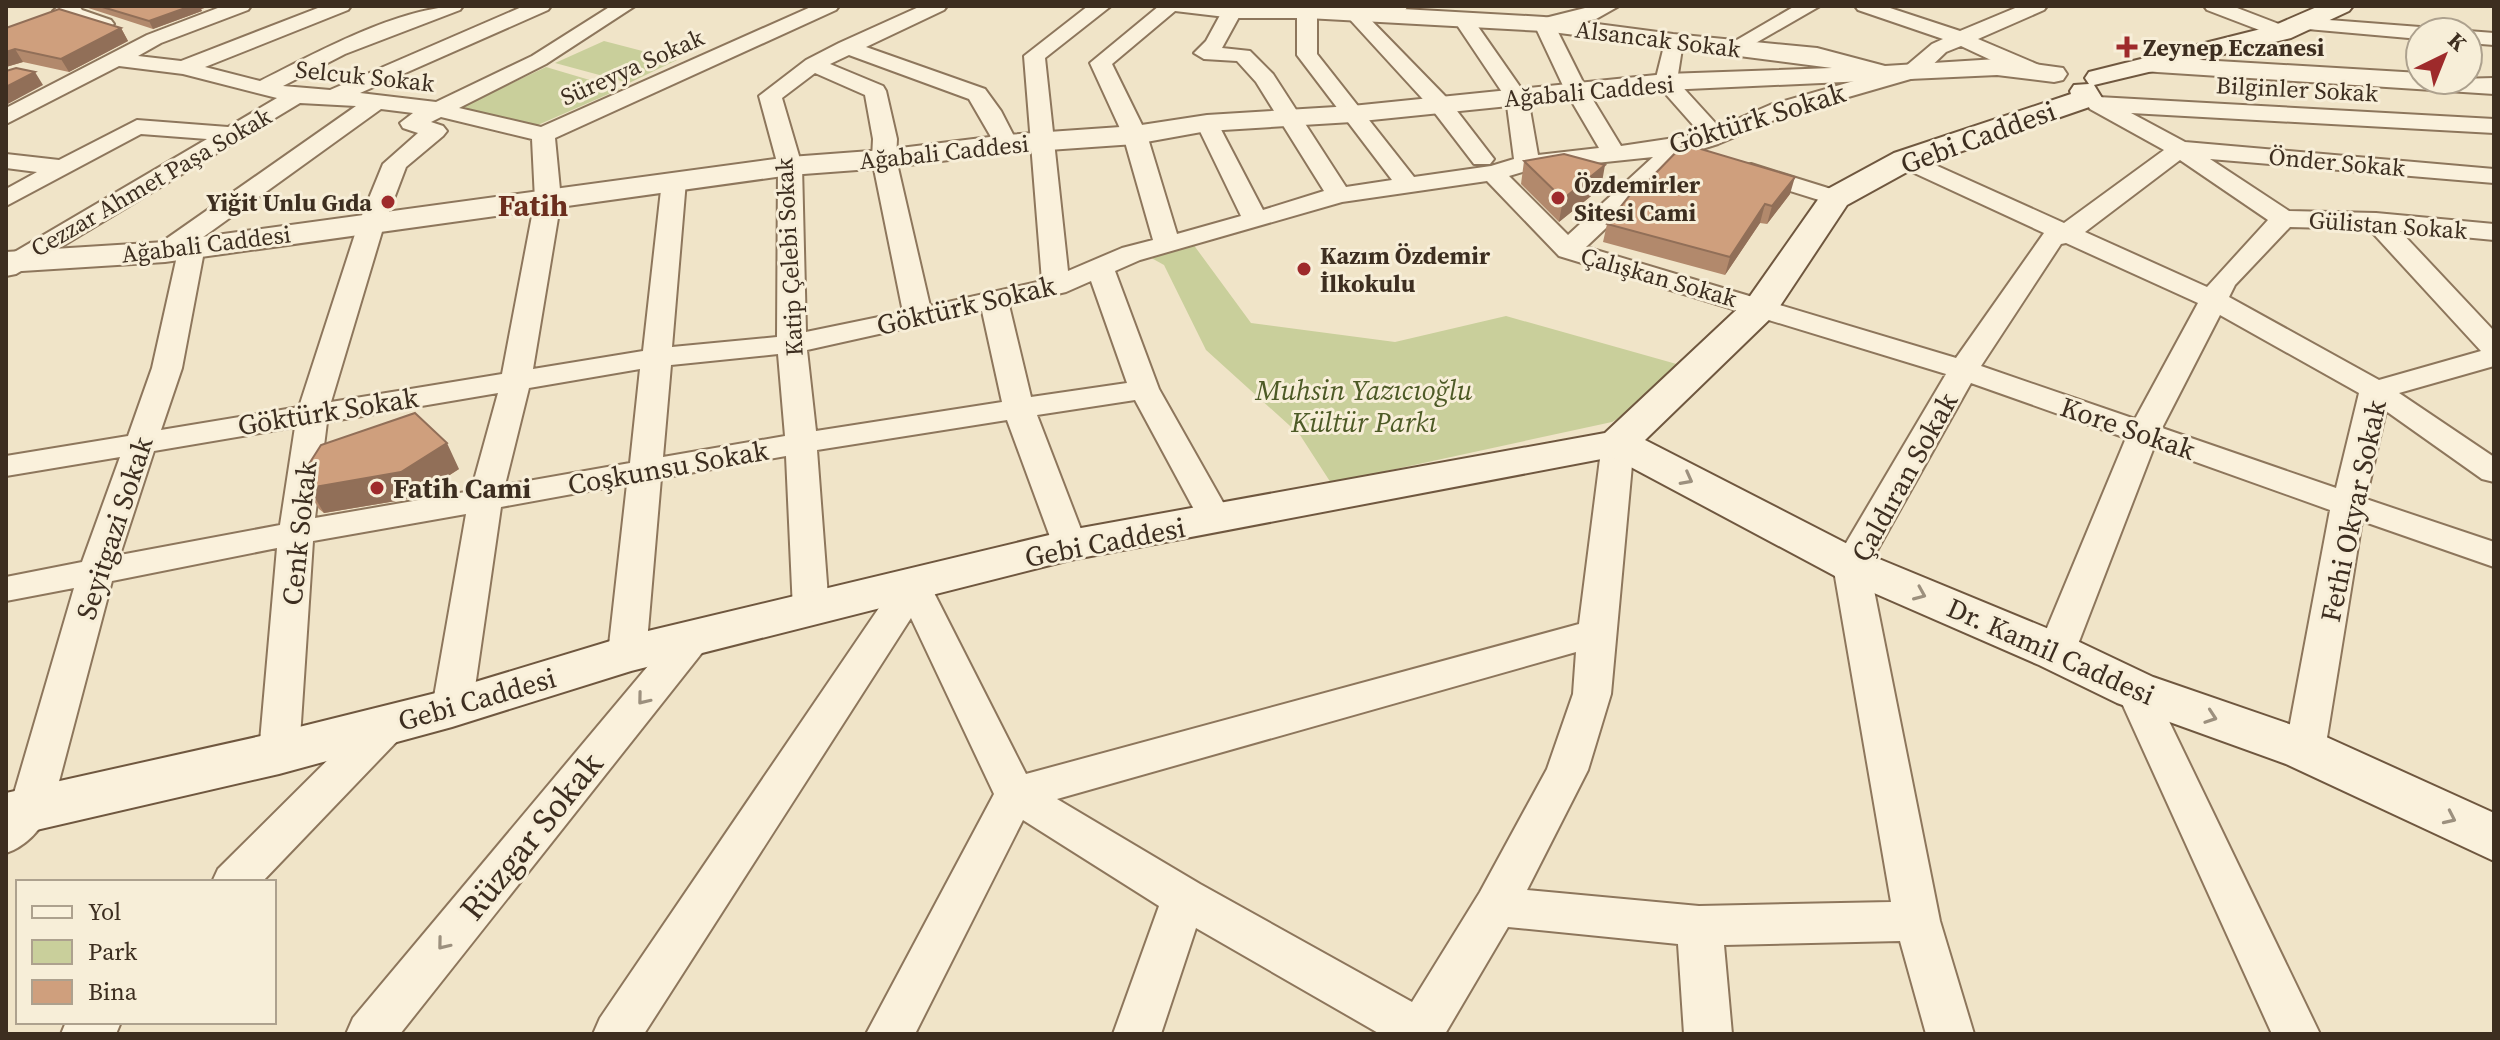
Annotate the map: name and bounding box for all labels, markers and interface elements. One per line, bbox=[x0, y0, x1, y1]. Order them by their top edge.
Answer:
street label: Alsancak Sokak bbox=[1573, 12, 1743, 66]
north arrow bbox=[2404, 16, 2484, 96]
street label: Süreyya Sokak bbox=[555, 20, 710, 113]
text: K bbox=[2442, 25, 2474, 58]
place label: Zeynep Eczanesi bbox=[2143, 31, 2325, 64]
marker: Zeynep Eczanesi bbox=[2118, 38, 2136, 56]
street label: Selcuk Sokak bbox=[294, 52, 437, 100]
street label: Ağabali Caddesi bbox=[1503, 67, 1675, 115]
street label: Bilginler Sokak bbox=[2215, 68, 2380, 110]
street label: Göktürk Sokak bbox=[1664, 73, 1851, 163]
street label: Gebi Caddesi bbox=[1895, 91, 2061, 183]
street label: Cezzar Ahmet Paşa Sokak bbox=[25, 99, 278, 265]
street label: Ağabali Caddesi bbox=[858, 127, 1030, 177]
street label: Önder Sokak bbox=[2267, 140, 2407, 184]
street label: Katip Çelebi Sokak bbox=[767, 156, 811, 357]
place label: Özdemirler Sitesi Cami bbox=[1574, 168, 1701, 229]
district label: Fatih bbox=[498, 185, 568, 226]
place label: Yiğit Unlu Gıda bbox=[206, 186, 372, 219]
marker: Özdemirler Sitesi Cami bbox=[1549, 189, 1567, 207]
marker: Yiğit Unlu Gıda bbox=[379, 193, 397, 211]
street label: Gülistan Sokak bbox=[2308, 203, 2469, 247]
street label: Ağabali Caddesi bbox=[119, 217, 293, 271]
place label: Kazım Özdemir İlkokulu bbox=[1320, 239, 1491, 300]
street label: Çalışkan Sokak bbox=[1577, 239, 1742, 315]
marker: Kazım Özdemir İlkokulu bbox=[1295, 260, 1313, 278]
street label: Göktürk Sokak bbox=[873, 266, 1060, 344]
park label: Muhsin Yazıcıoğlu Kültür Parkı bbox=[1254, 371, 1473, 441]
street label: Göktürk Sokak bbox=[235, 378, 422, 444]
street label: Çaldıran Sokak bbox=[1842, 385, 1967, 568]
street label: Kore Sokak bbox=[2056, 387, 2201, 469]
street label: Fethi Okyar Sokak bbox=[2311, 396, 2395, 625]
street label: Seyitgazi Sokak bbox=[67, 431, 162, 624]
street label: Coşkunsu Sokak bbox=[565, 431, 772, 503]
street label: Cenk Sokak bbox=[273, 458, 326, 607]
place label: Fatih Cami bbox=[393, 469, 531, 507]
one-way arrow bbox=[1678, 470, 1693, 485]
marker: Fatih Cami bbox=[368, 479, 386, 497]
street label: Gebi Caddesi bbox=[1022, 508, 1188, 576]
one-way arrow bbox=[1912, 585, 1926, 601]
street label: Dr. Kamil Caddesi bbox=[1941, 588, 2161, 714]
street label: Gebi Caddesi bbox=[394, 658, 560, 740]
one-way arrow bbox=[638, 690, 653, 704]
one-way arrow bbox=[2203, 707, 2217, 724]
street label: Rüzgar Sokak bbox=[449, 742, 613, 930]
one-way arrow bbox=[2442, 808, 2456, 824]
legend bbox=[16, 880, 276, 1024]
text: Yol bbox=[88, 895, 121, 928]
text: Park bbox=[88, 935, 138, 968]
one-way arrow bbox=[438, 935, 453, 949]
text: Bina bbox=[88, 975, 138, 1008]

